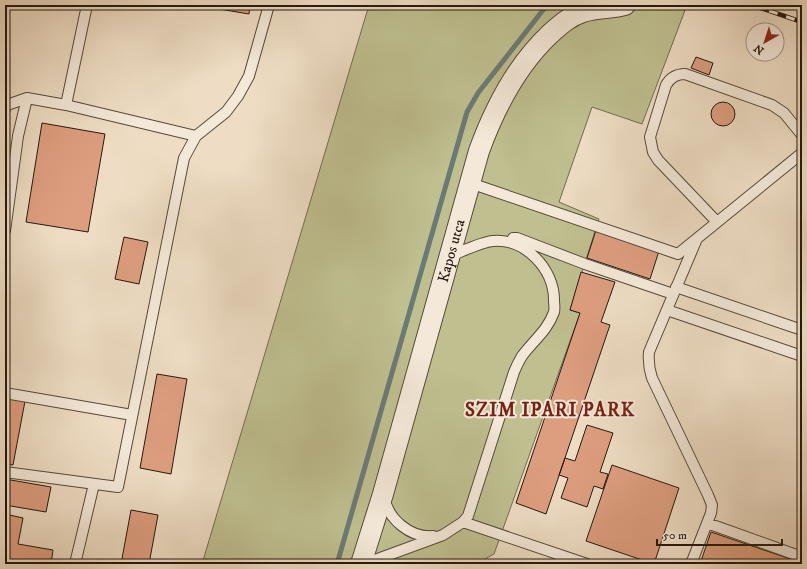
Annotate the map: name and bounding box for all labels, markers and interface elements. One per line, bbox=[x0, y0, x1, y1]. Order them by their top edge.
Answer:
north arrow bbox=[745, 22, 785, 62]
text: N bbox=[751, 41, 767, 57]
street label: Kapos utca bbox=[433, 216, 469, 285]
district label: SZIM IPARI PARK bbox=[465, 399, 635, 422]
scale bar bbox=[657, 521, 782, 547]
text: 50 m bbox=[663, 528, 687, 543]

